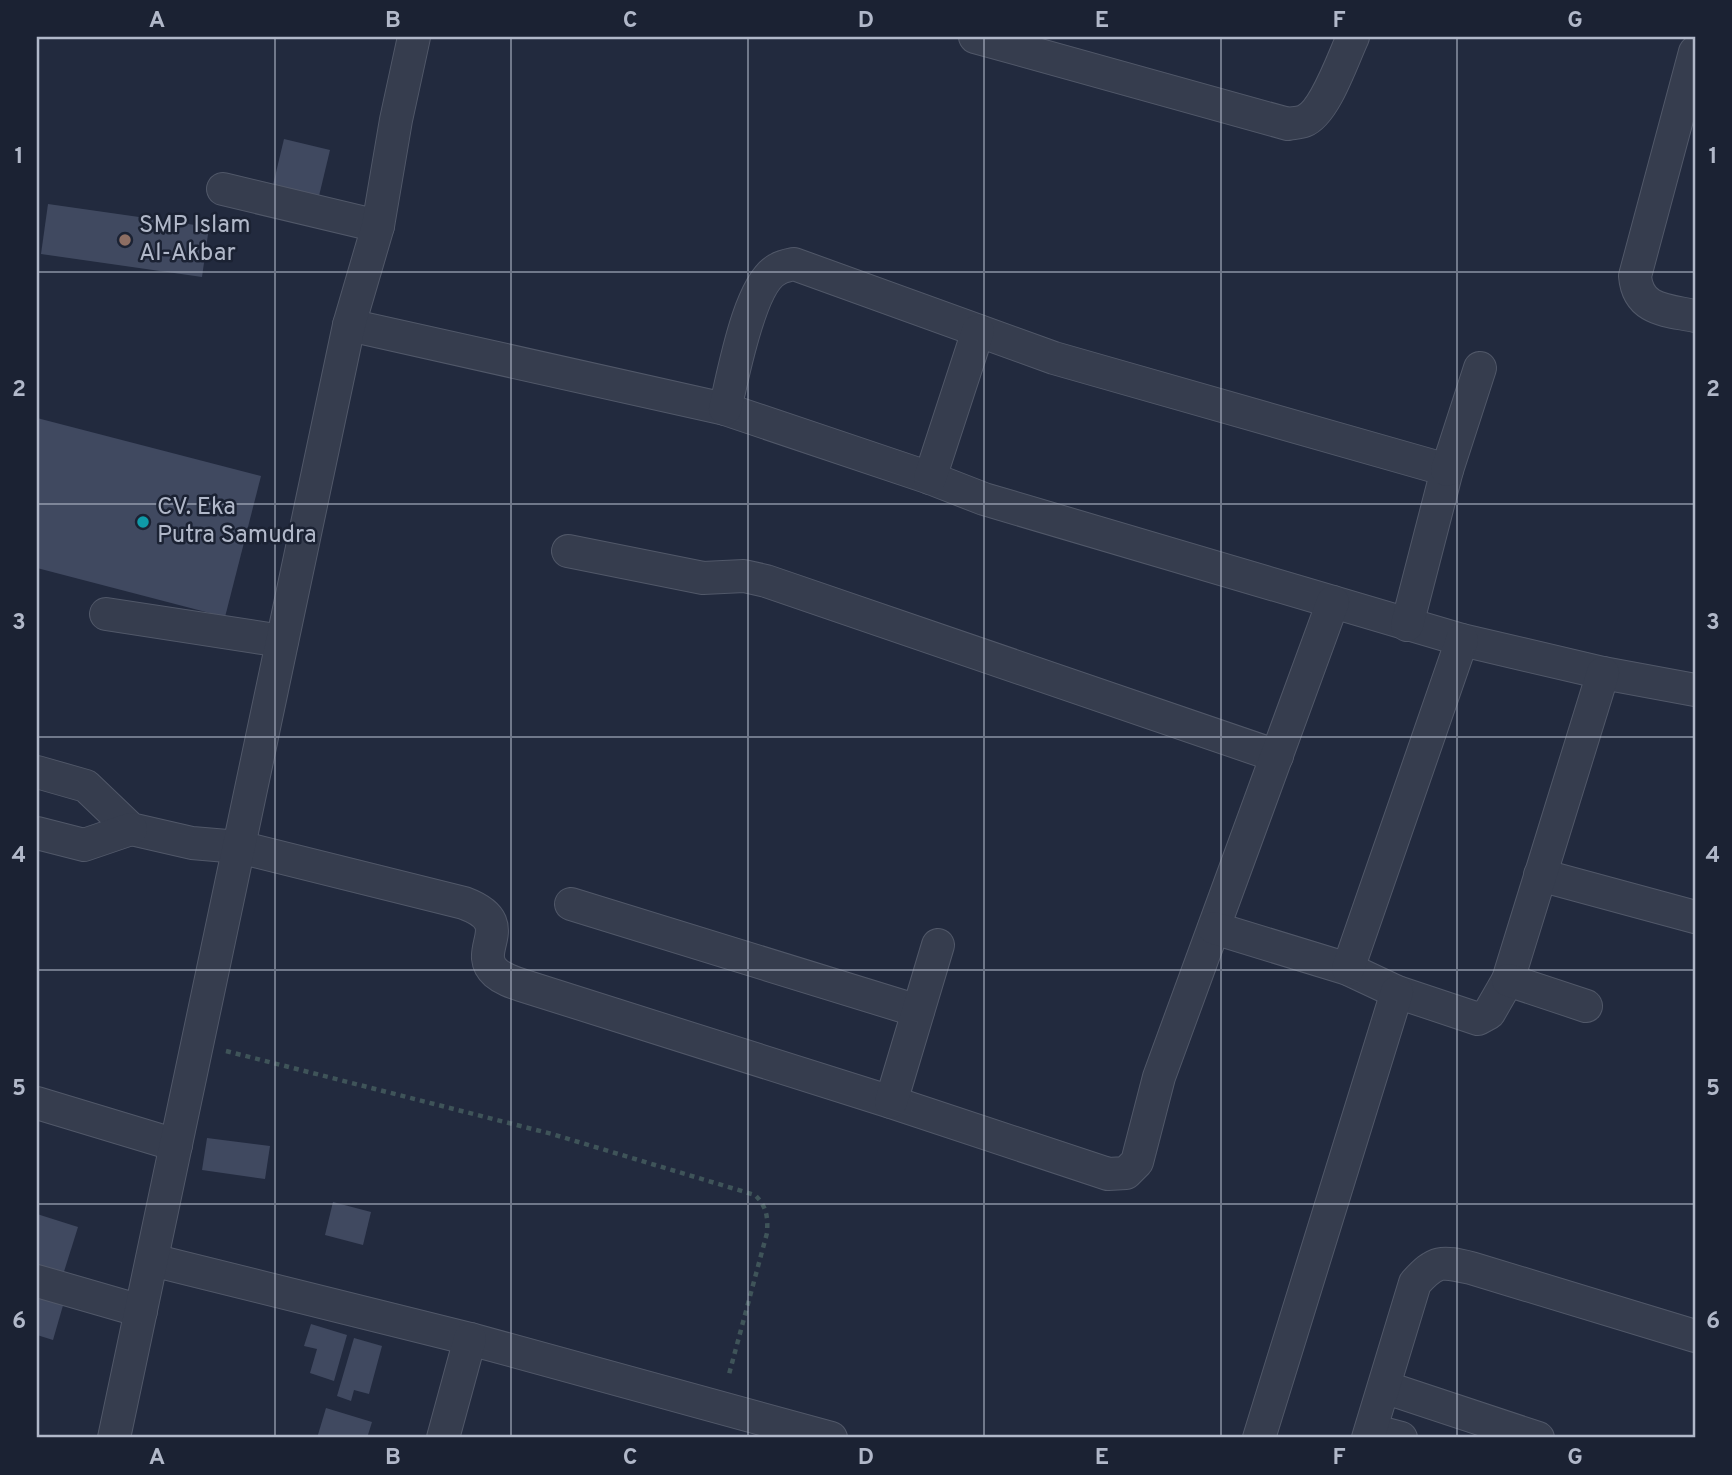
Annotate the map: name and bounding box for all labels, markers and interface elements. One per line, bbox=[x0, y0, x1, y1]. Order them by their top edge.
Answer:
text: A bbox=[149, 7, 165, 36]
text: B bbox=[385, 7, 401, 36]
text: C bbox=[623, 7, 637, 36]
text: D bbox=[858, 7, 874, 36]
text: E bbox=[1095, 7, 1109, 36]
text: F bbox=[1332, 7, 1346, 36]
text: G bbox=[1567, 7, 1583, 36]
text: 1 bbox=[14, 143, 24, 172]
text: 1 bbox=[1708, 143, 1718, 172]
place label: SMP Islam Al-Akbar bbox=[139, 211, 250, 269]
marker: SMP Islam Al-Akbar bbox=[117, 232, 133, 248]
text: 2 bbox=[12, 376, 26, 405]
text: 2 bbox=[1706, 376, 1720, 405]
place label: CV. Eka Putra Samudra bbox=[157, 493, 317, 551]
marker: CV. Eka Putra Samudra bbox=[135, 514, 151, 530]
text: 3 bbox=[12, 609, 26, 638]
text: 3 bbox=[1706, 609, 1720, 638]
text: 4 bbox=[12, 842, 26, 871]
text: 4 bbox=[1706, 842, 1720, 871]
text: 5 bbox=[12, 1075, 26, 1104]
text: 5 bbox=[1706, 1075, 1720, 1104]
text: 6 bbox=[12, 1308, 26, 1337]
text: 6 bbox=[1706, 1308, 1720, 1337]
text: A bbox=[149, 1444, 165, 1473]
text: B bbox=[385, 1444, 401, 1473]
text: C bbox=[623, 1444, 637, 1473]
text: D bbox=[858, 1444, 874, 1473]
text: E bbox=[1095, 1444, 1109, 1473]
text: F bbox=[1332, 1444, 1346, 1473]
text: G bbox=[1567, 1444, 1583, 1473]

